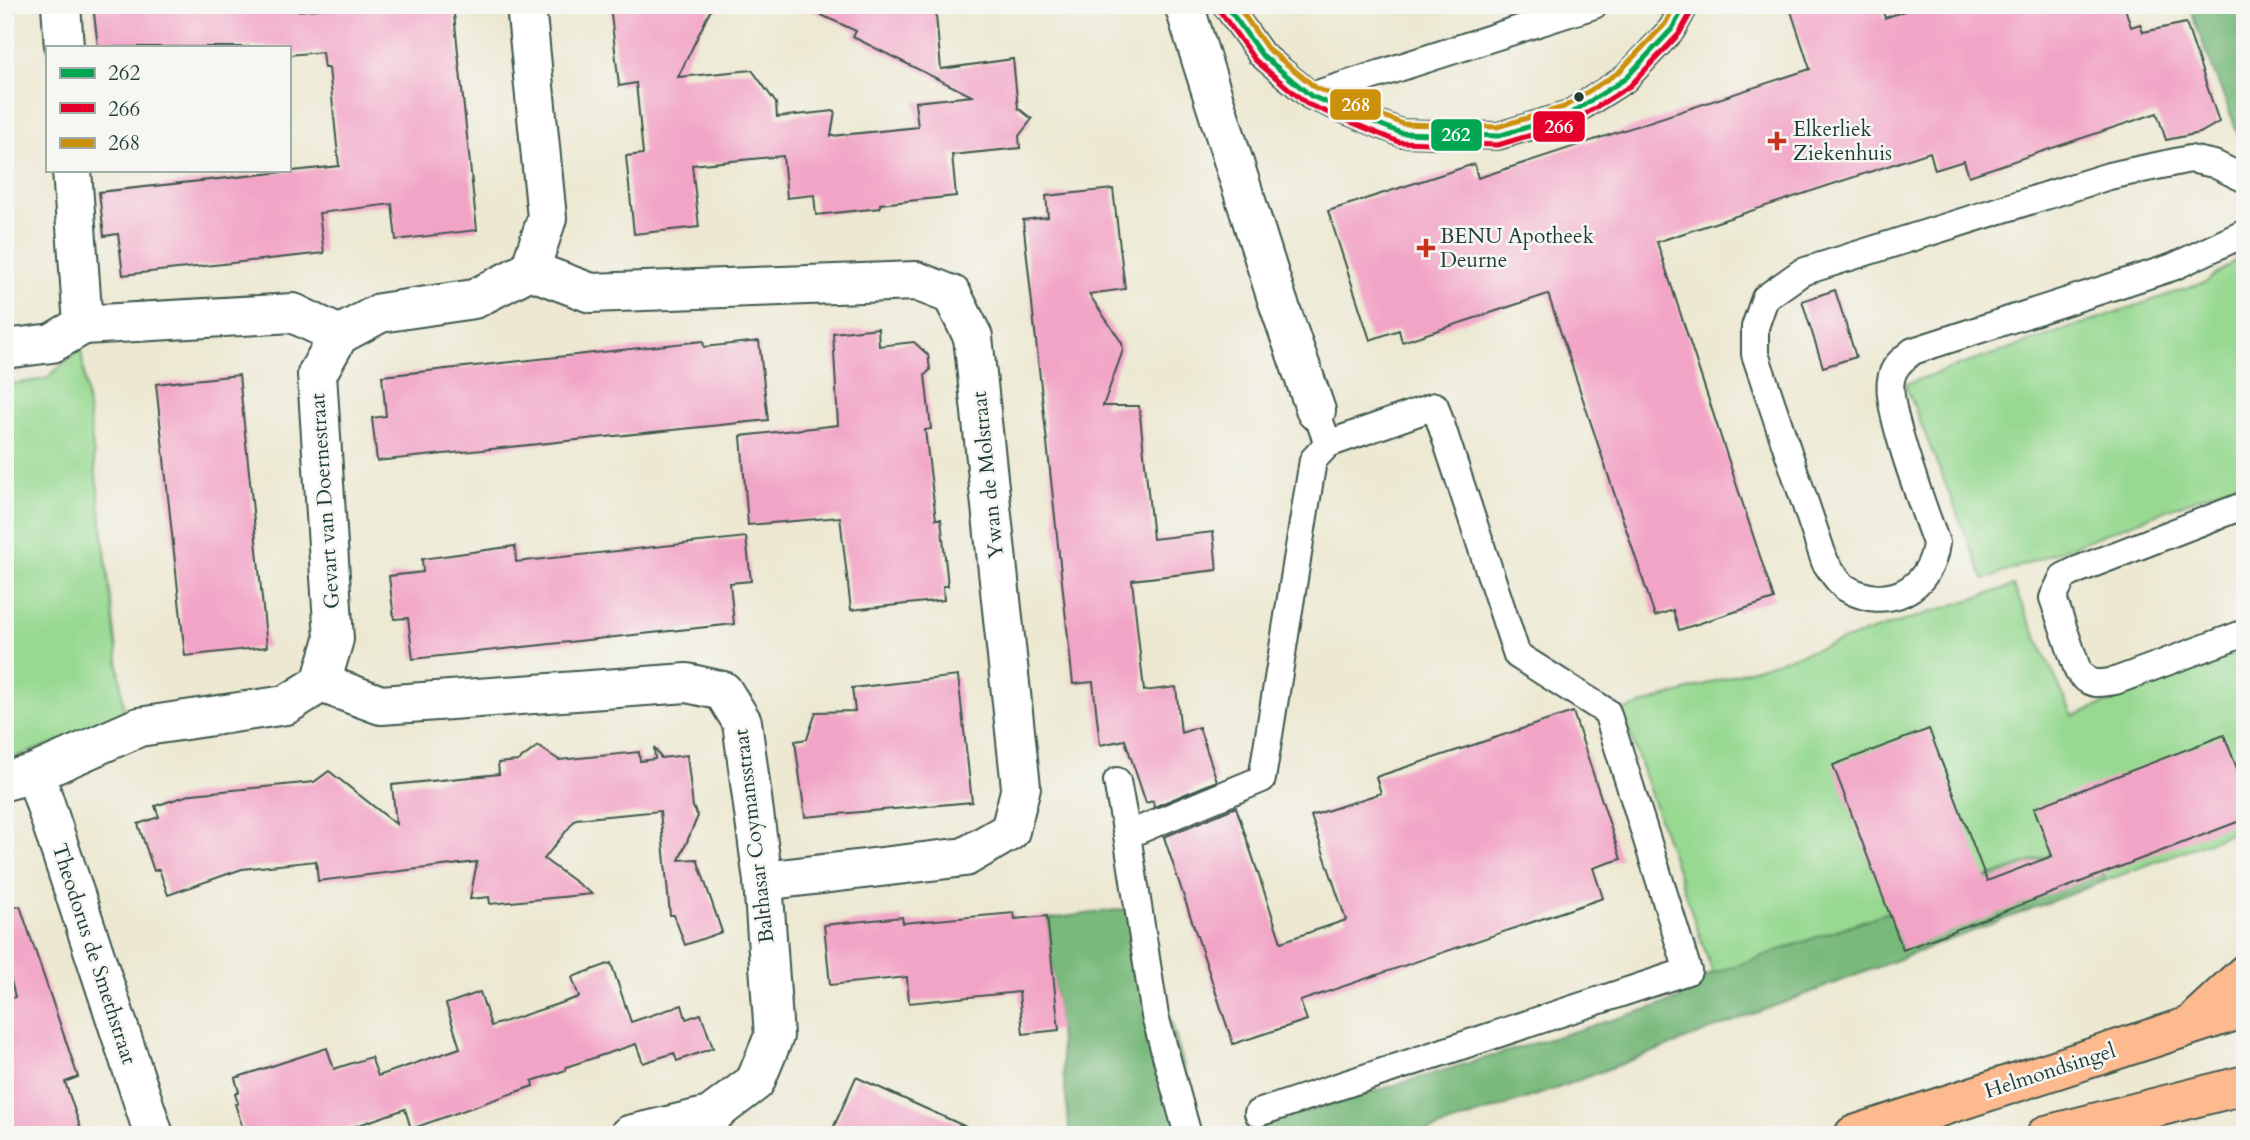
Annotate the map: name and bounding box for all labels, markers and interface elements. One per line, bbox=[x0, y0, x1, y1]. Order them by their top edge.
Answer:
legend bbox=[46, 46, 290, 172]
text: 262 bbox=[108, 59, 141, 88]
line badge: 268 bbox=[1329, 88, 1382, 121]
unlabelled marker bbox=[1572, 90, 1586, 104]
text: 268 bbox=[1341, 92, 1371, 118]
text: 266 bbox=[108, 95, 140, 124]
line badge: 266 bbox=[1532, 110, 1586, 143]
text: 266 bbox=[1544, 114, 1574, 140]
place label: Elkerliek Ziekenhuis bbox=[1793, 115, 1892, 168]
line badge: 262 bbox=[1430, 118, 1483, 152]
text: 262 bbox=[1441, 122, 1471, 148]
text: 268 bbox=[108, 129, 140, 158]
marker: Elkerliek Ziekenhuis bbox=[1767, 131, 1787, 151]
place label: BENU Apotheek Deurne bbox=[1440, 222, 1595, 275]
marker: BENU Apotheek Deurne bbox=[1418, 240, 1434, 256]
street label: Ywan de Molstraat bbox=[965, 390, 1011, 560]
street label: Gevart van Doernestraat bbox=[303, 392, 347, 610]
street label: Balthasar Coymansstraat bbox=[726, 727, 782, 945]
street label: Theodorus de Smethstraat bbox=[45, 840, 144, 1068]
street label: Helmondsingel bbox=[1981, 1036, 2119, 1106]

